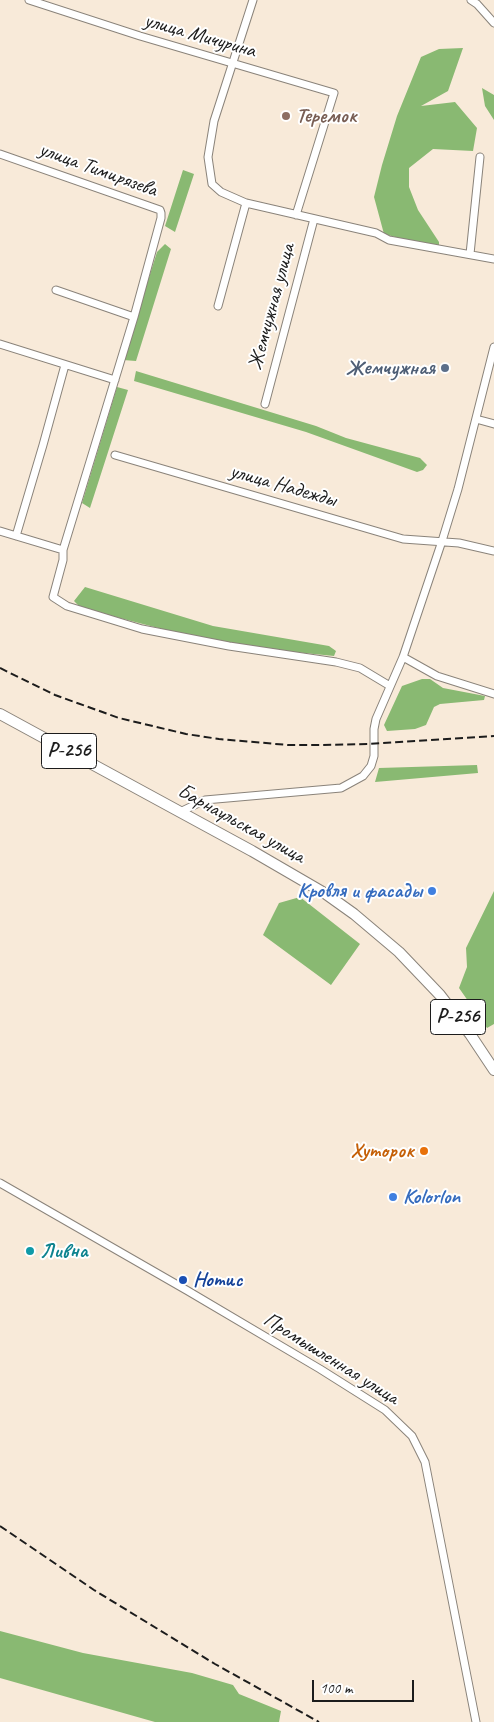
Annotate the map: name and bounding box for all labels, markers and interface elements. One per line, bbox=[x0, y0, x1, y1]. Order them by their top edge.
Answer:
street label: улица Мичурина bbox=[141, 8, 259, 64]
place label: Теремок bbox=[296, 103, 357, 129]
marker: Теремок bbox=[280, 110, 292, 122]
street label: улица Тимирязева bbox=[36, 137, 160, 203]
street label: Жемчужная улица bbox=[243, 241, 301, 373]
place label: Жемчужная bbox=[346, 355, 435, 381]
marker: Жемчужная bbox=[439, 362, 451, 374]
street label: улица Надежды bbox=[227, 459, 339, 513]
road number: Р-256 bbox=[42, 734, 96, 768]
street label: Барнаульская улица bbox=[173, 779, 309, 869]
place label: Кровля и фасады bbox=[297, 878, 422, 904]
marker: Кровля и фасады bbox=[426, 885, 438, 897]
road number: Р-256 bbox=[430, 1000, 486, 1034]
place label: Хуторок bbox=[351, 1138, 414, 1164]
marker: Хуторок bbox=[418, 1145, 430, 1157]
place label: Kolorlon bbox=[403, 1184, 460, 1210]
marker: Kolorlon bbox=[387, 1191, 399, 1203]
place label: Ливна bbox=[40, 1238, 88, 1264]
marker: Ливна bbox=[24, 1245, 36, 1257]
place label: Нотис bbox=[193, 1267, 242, 1293]
marker: Нотис bbox=[177, 1274, 189, 1286]
street label: Промышленная улица bbox=[259, 1307, 403, 1411]
scale bar bbox=[314, 1670, 416, 1702]
text: 100 m bbox=[320, 1679, 352, 1698]

